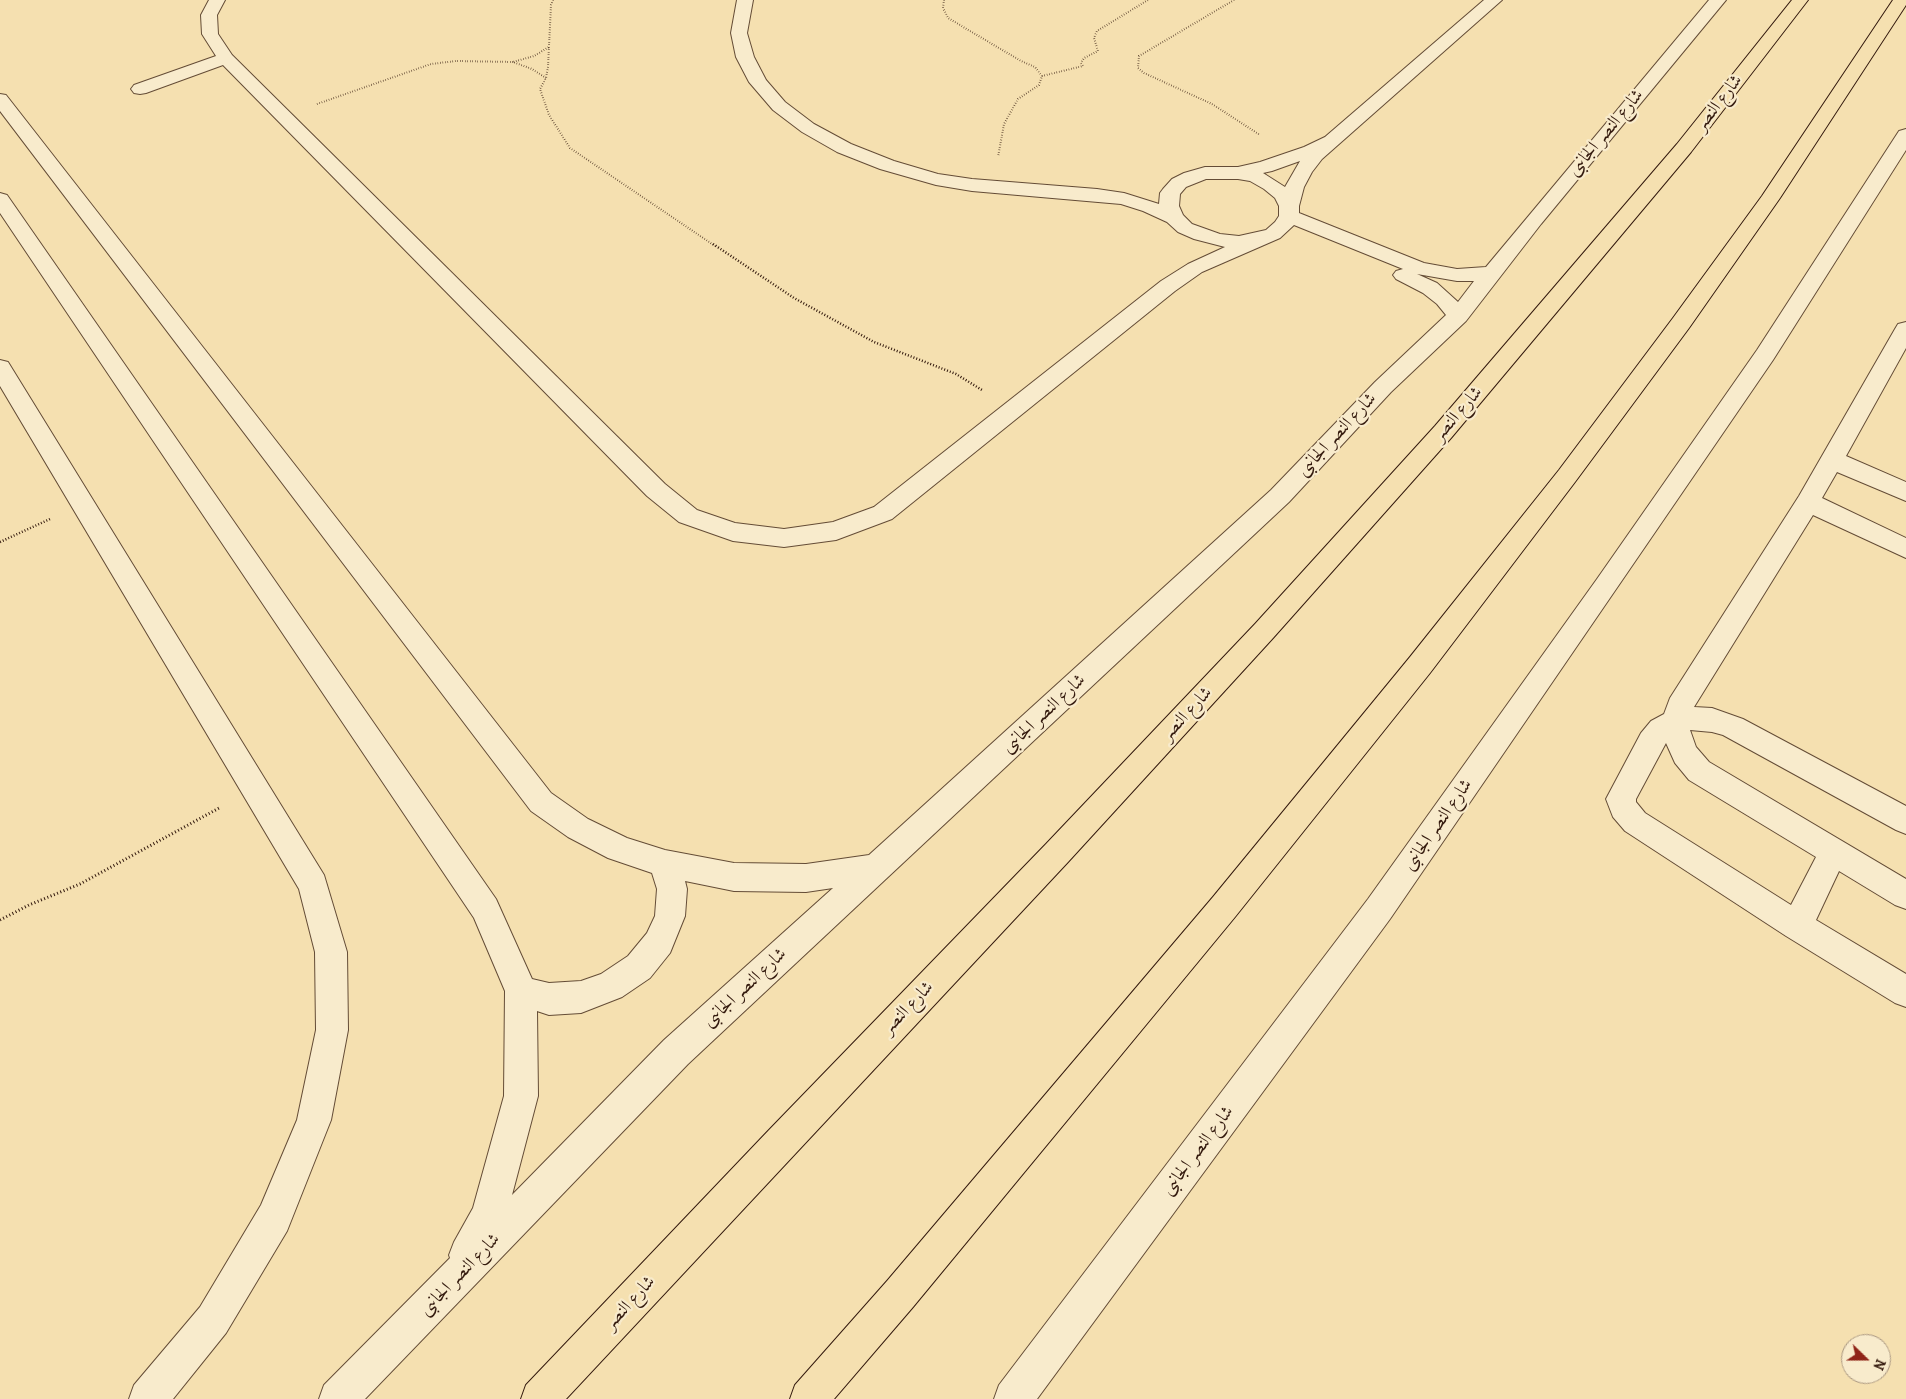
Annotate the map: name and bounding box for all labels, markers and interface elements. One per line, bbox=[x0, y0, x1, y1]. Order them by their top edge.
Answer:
street label: شارع النصر bbox=[1690, 71, 1748, 135]
street label: شارع النصر الجانبى bbox=[1563, 85, 1649, 181]
street label: شارع النصر bbox=[1428, 382, 1488, 446]
street label: شارع النصر الجانبى bbox=[1293, 389, 1381, 481]
street label: شارع النصر الجانبى bbox=[998, 670, 1090, 758]
street label: شارع النصر bbox=[1157, 683, 1217, 745]
street label: شارع النصر الجانبى bbox=[1399, 775, 1477, 875]
street label: شارع النصر الجانبى bbox=[699, 944, 791, 1032]
street label: شارع النصر bbox=[878, 977, 938, 1039]
street label: شارع النصر الجانبى bbox=[1157, 1102, 1239, 1200]
street label: شارع النصر الجانبى bbox=[415, 1229, 505, 1321]
street label: شارع النصر bbox=[600, 1272, 660, 1334]
north arrow bbox=[1841, 1334, 1891, 1384]
text: N bbox=[1869, 1356, 1890, 1373]

